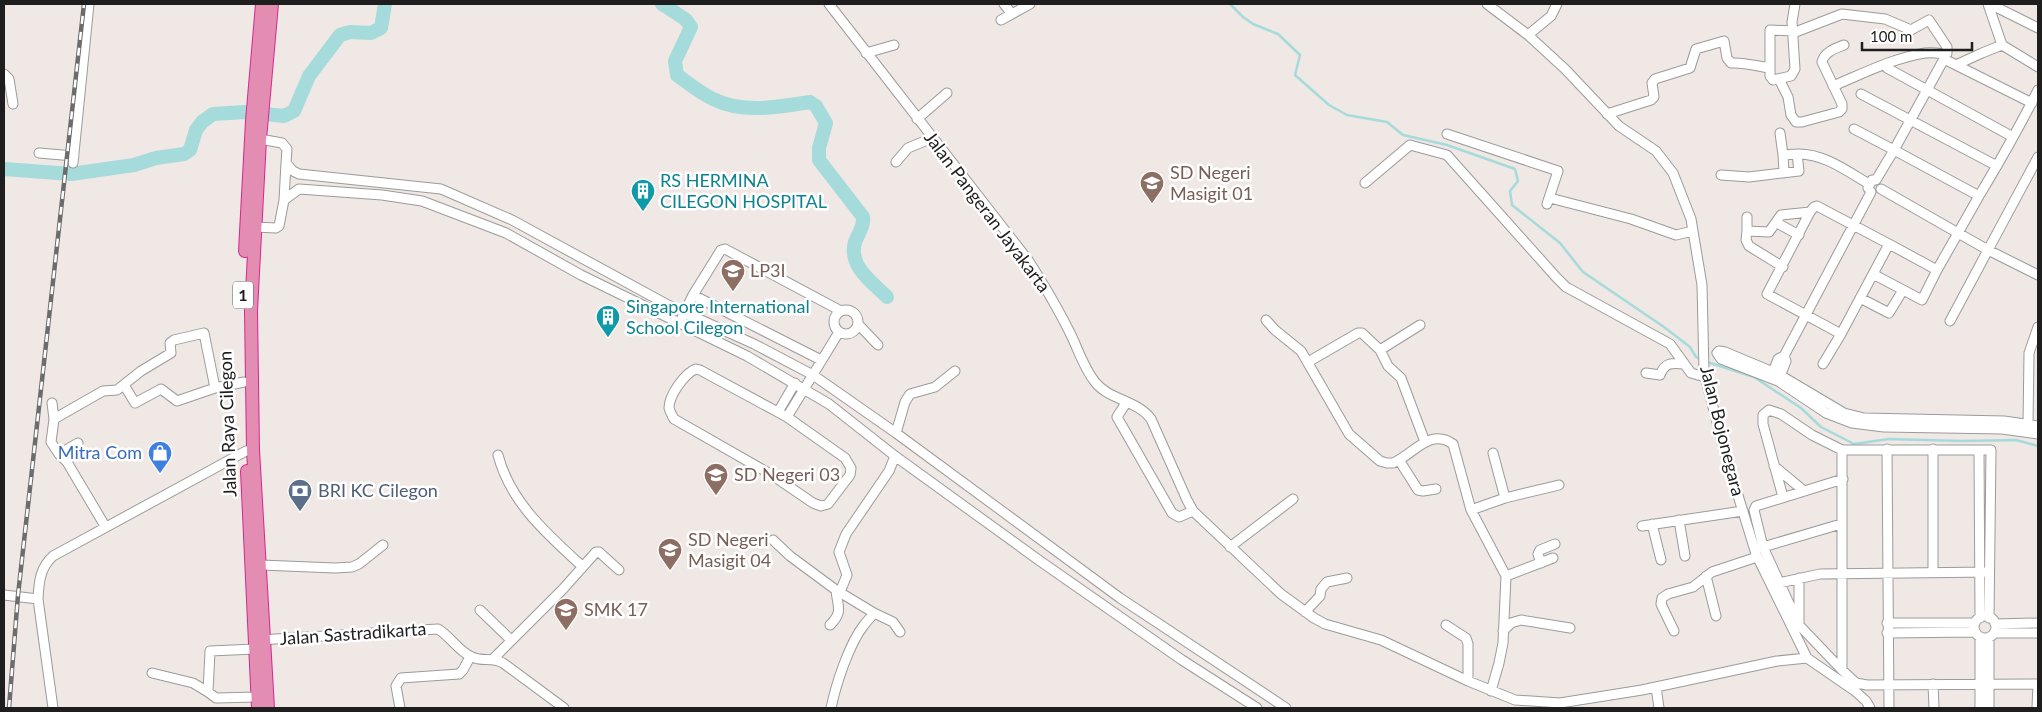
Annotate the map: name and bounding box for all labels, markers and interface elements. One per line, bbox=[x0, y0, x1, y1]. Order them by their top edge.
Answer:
scale bar bbox=[1862, 20, 1972, 52]
text: 100 m bbox=[1870, 27, 1912, 45]
street label: Jalan Pangeran Jayakarta bbox=[920, 127, 1056, 296]
place label: SD Negeri Masigit 01 bbox=[1170, 161, 1253, 204]
place label: RS HERMINA CILEGON HOSPITAL bbox=[660, 169, 827, 212]
school or university icon: SD Negeri Masigit 01 bbox=[1139, 170, 1165, 204]
building icon: RS HERMINA CILEGON HOSPITAL bbox=[630, 178, 656, 212]
school or university icon: LP3I bbox=[720, 258, 746, 292]
place label: LP3I bbox=[750, 259, 786, 281]
road number: 1 bbox=[233, 282, 253, 308]
place label: Singapore International School Cilegon bbox=[626, 295, 810, 338]
building icon: Singapore International School Cilegon bbox=[595, 304, 621, 338]
street label: Jalan Raya Cilegon bbox=[213, 351, 241, 497]
street label: Jalan Bojonegara bbox=[1696, 363, 1750, 498]
shop icon: Mitra Com bbox=[147, 440, 173, 474]
place label: Mitra Com bbox=[58, 441, 142, 463]
school or university icon: SD Negeri 03 bbox=[703, 462, 729, 496]
place label: SD Negeri 03 bbox=[734, 463, 840, 485]
bank icon: BRI KC Cilegon bbox=[287, 478, 313, 512]
place label: BRI KC Cilegon bbox=[318, 479, 438, 501]
place label: SD Negeri Masigit 04 bbox=[688, 528, 771, 571]
school or university icon: SD Negeri Masigit 04 bbox=[657, 537, 683, 571]
school or university icon: SMK 17 bbox=[553, 597, 579, 631]
place label: SMK 17 bbox=[584, 598, 648, 620]
street label: Jalan Sastradikarta bbox=[279, 617, 427, 649]

